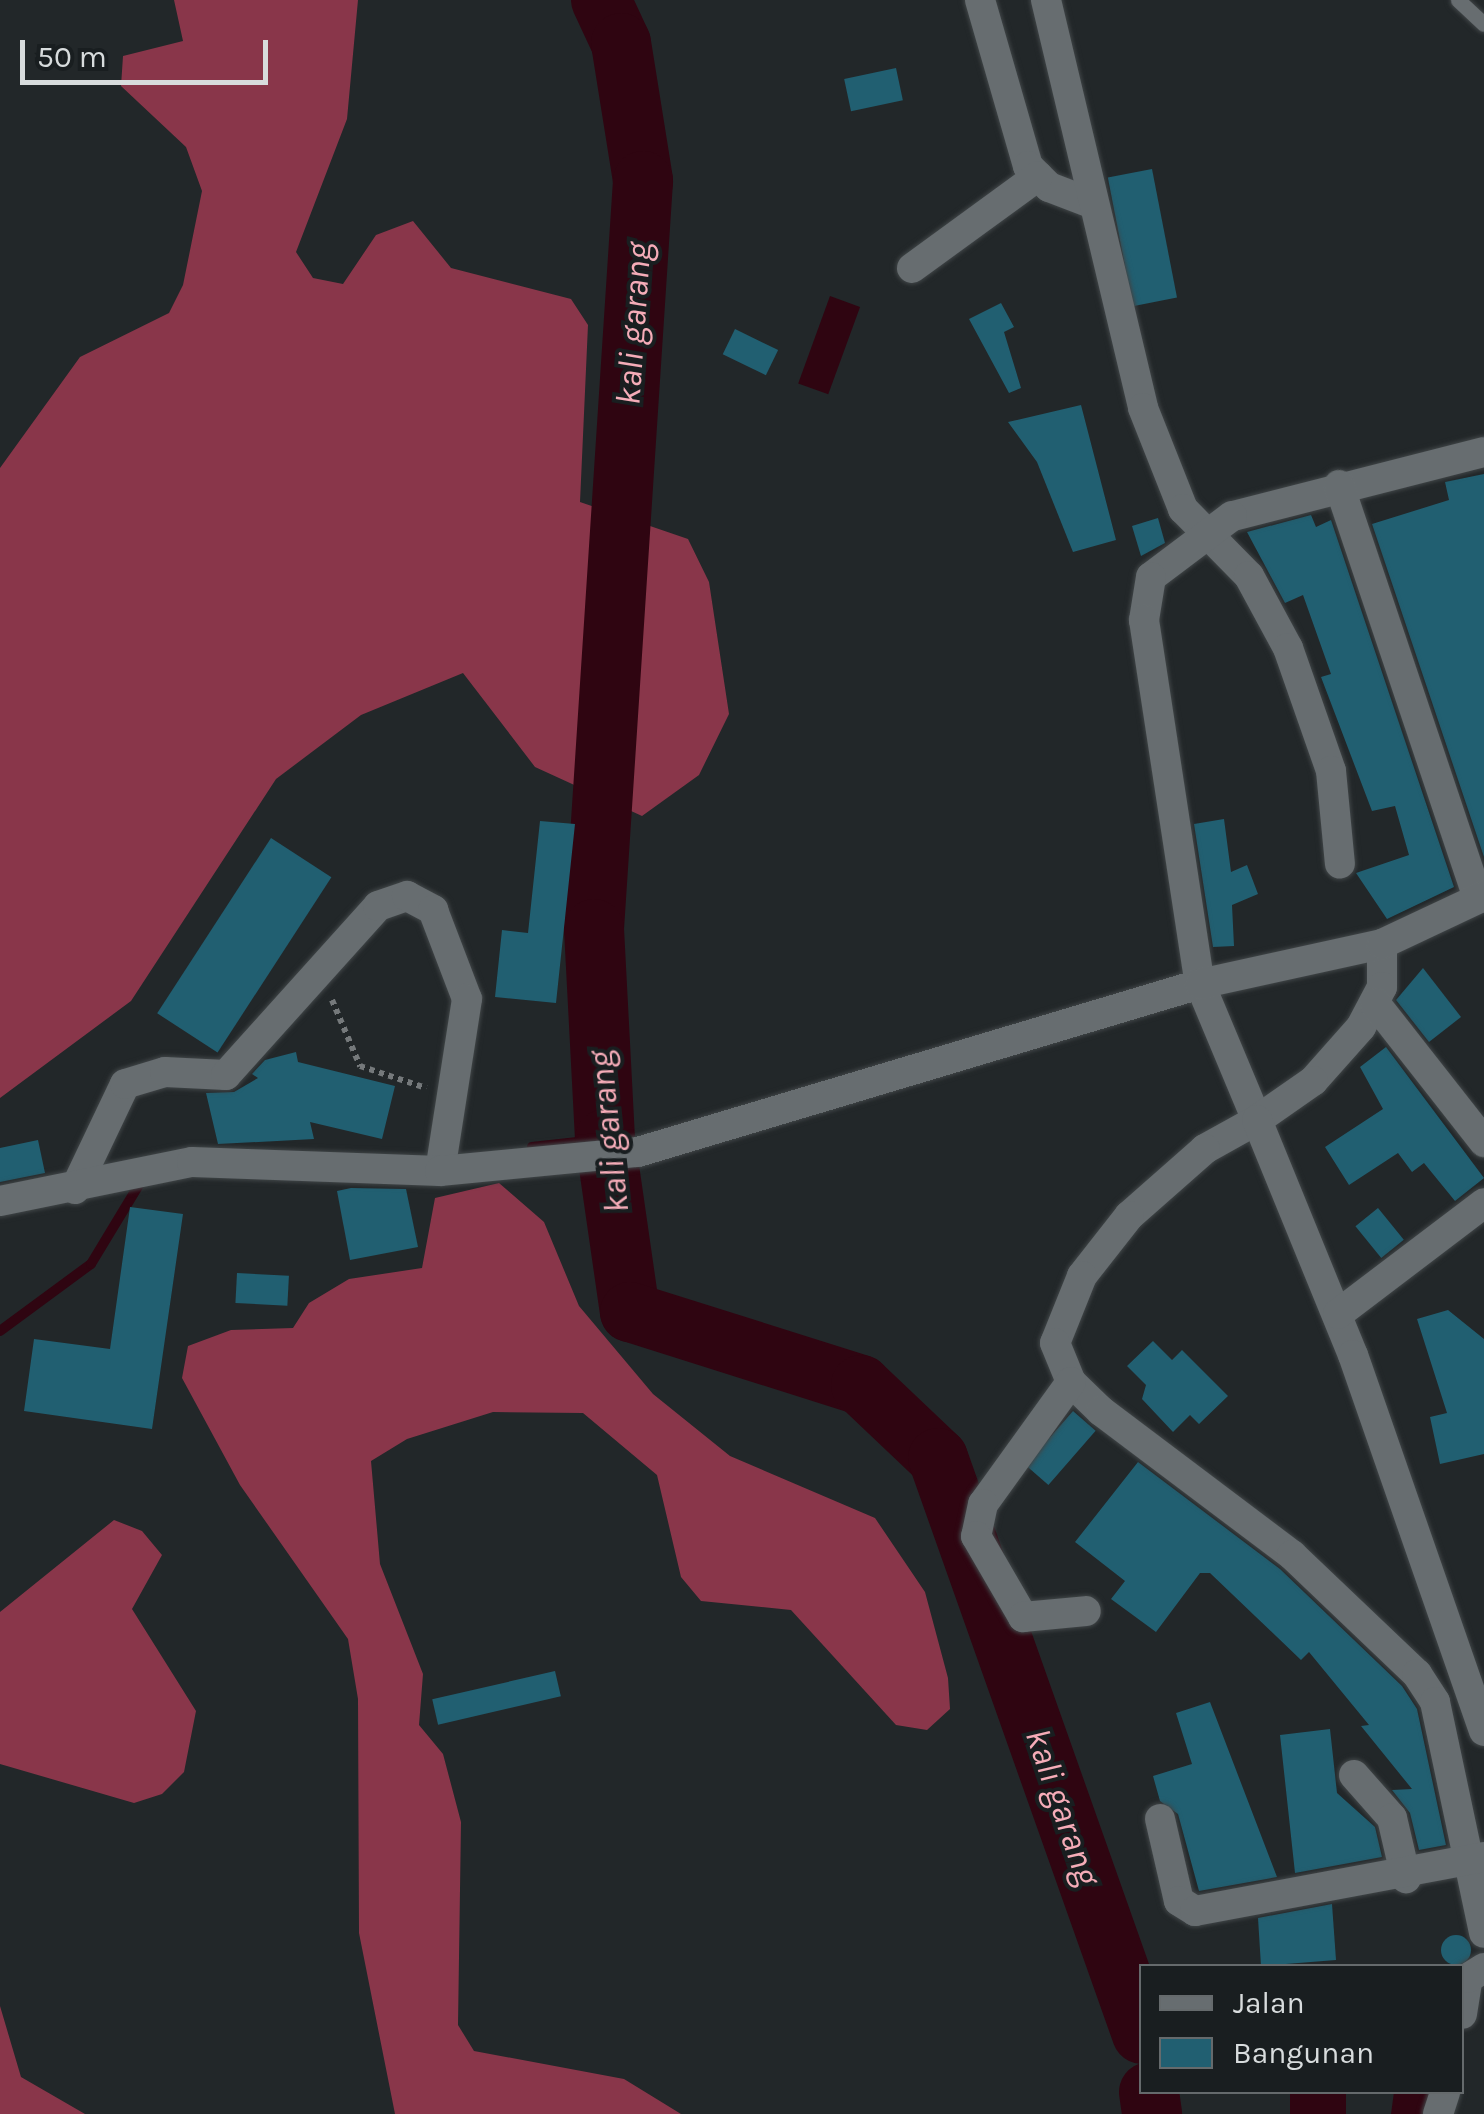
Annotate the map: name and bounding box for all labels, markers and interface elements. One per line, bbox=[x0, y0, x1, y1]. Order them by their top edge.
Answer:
scale bar bbox=[25, 20, 272, 82]
text: 50 m bbox=[37, 39, 107, 75]
water label: kali garang bbox=[607, 241, 661, 407]
water label: kali garang bbox=[580, 1049, 638, 1215]
water label: kali garang bbox=[1016, 1723, 1108, 1891]
legend bbox=[1139, 1964, 1464, 2094]
text: Jalan bbox=[1233, 1985, 1305, 2021]
text: Bangunan bbox=[1233, 2035, 1374, 2071]

